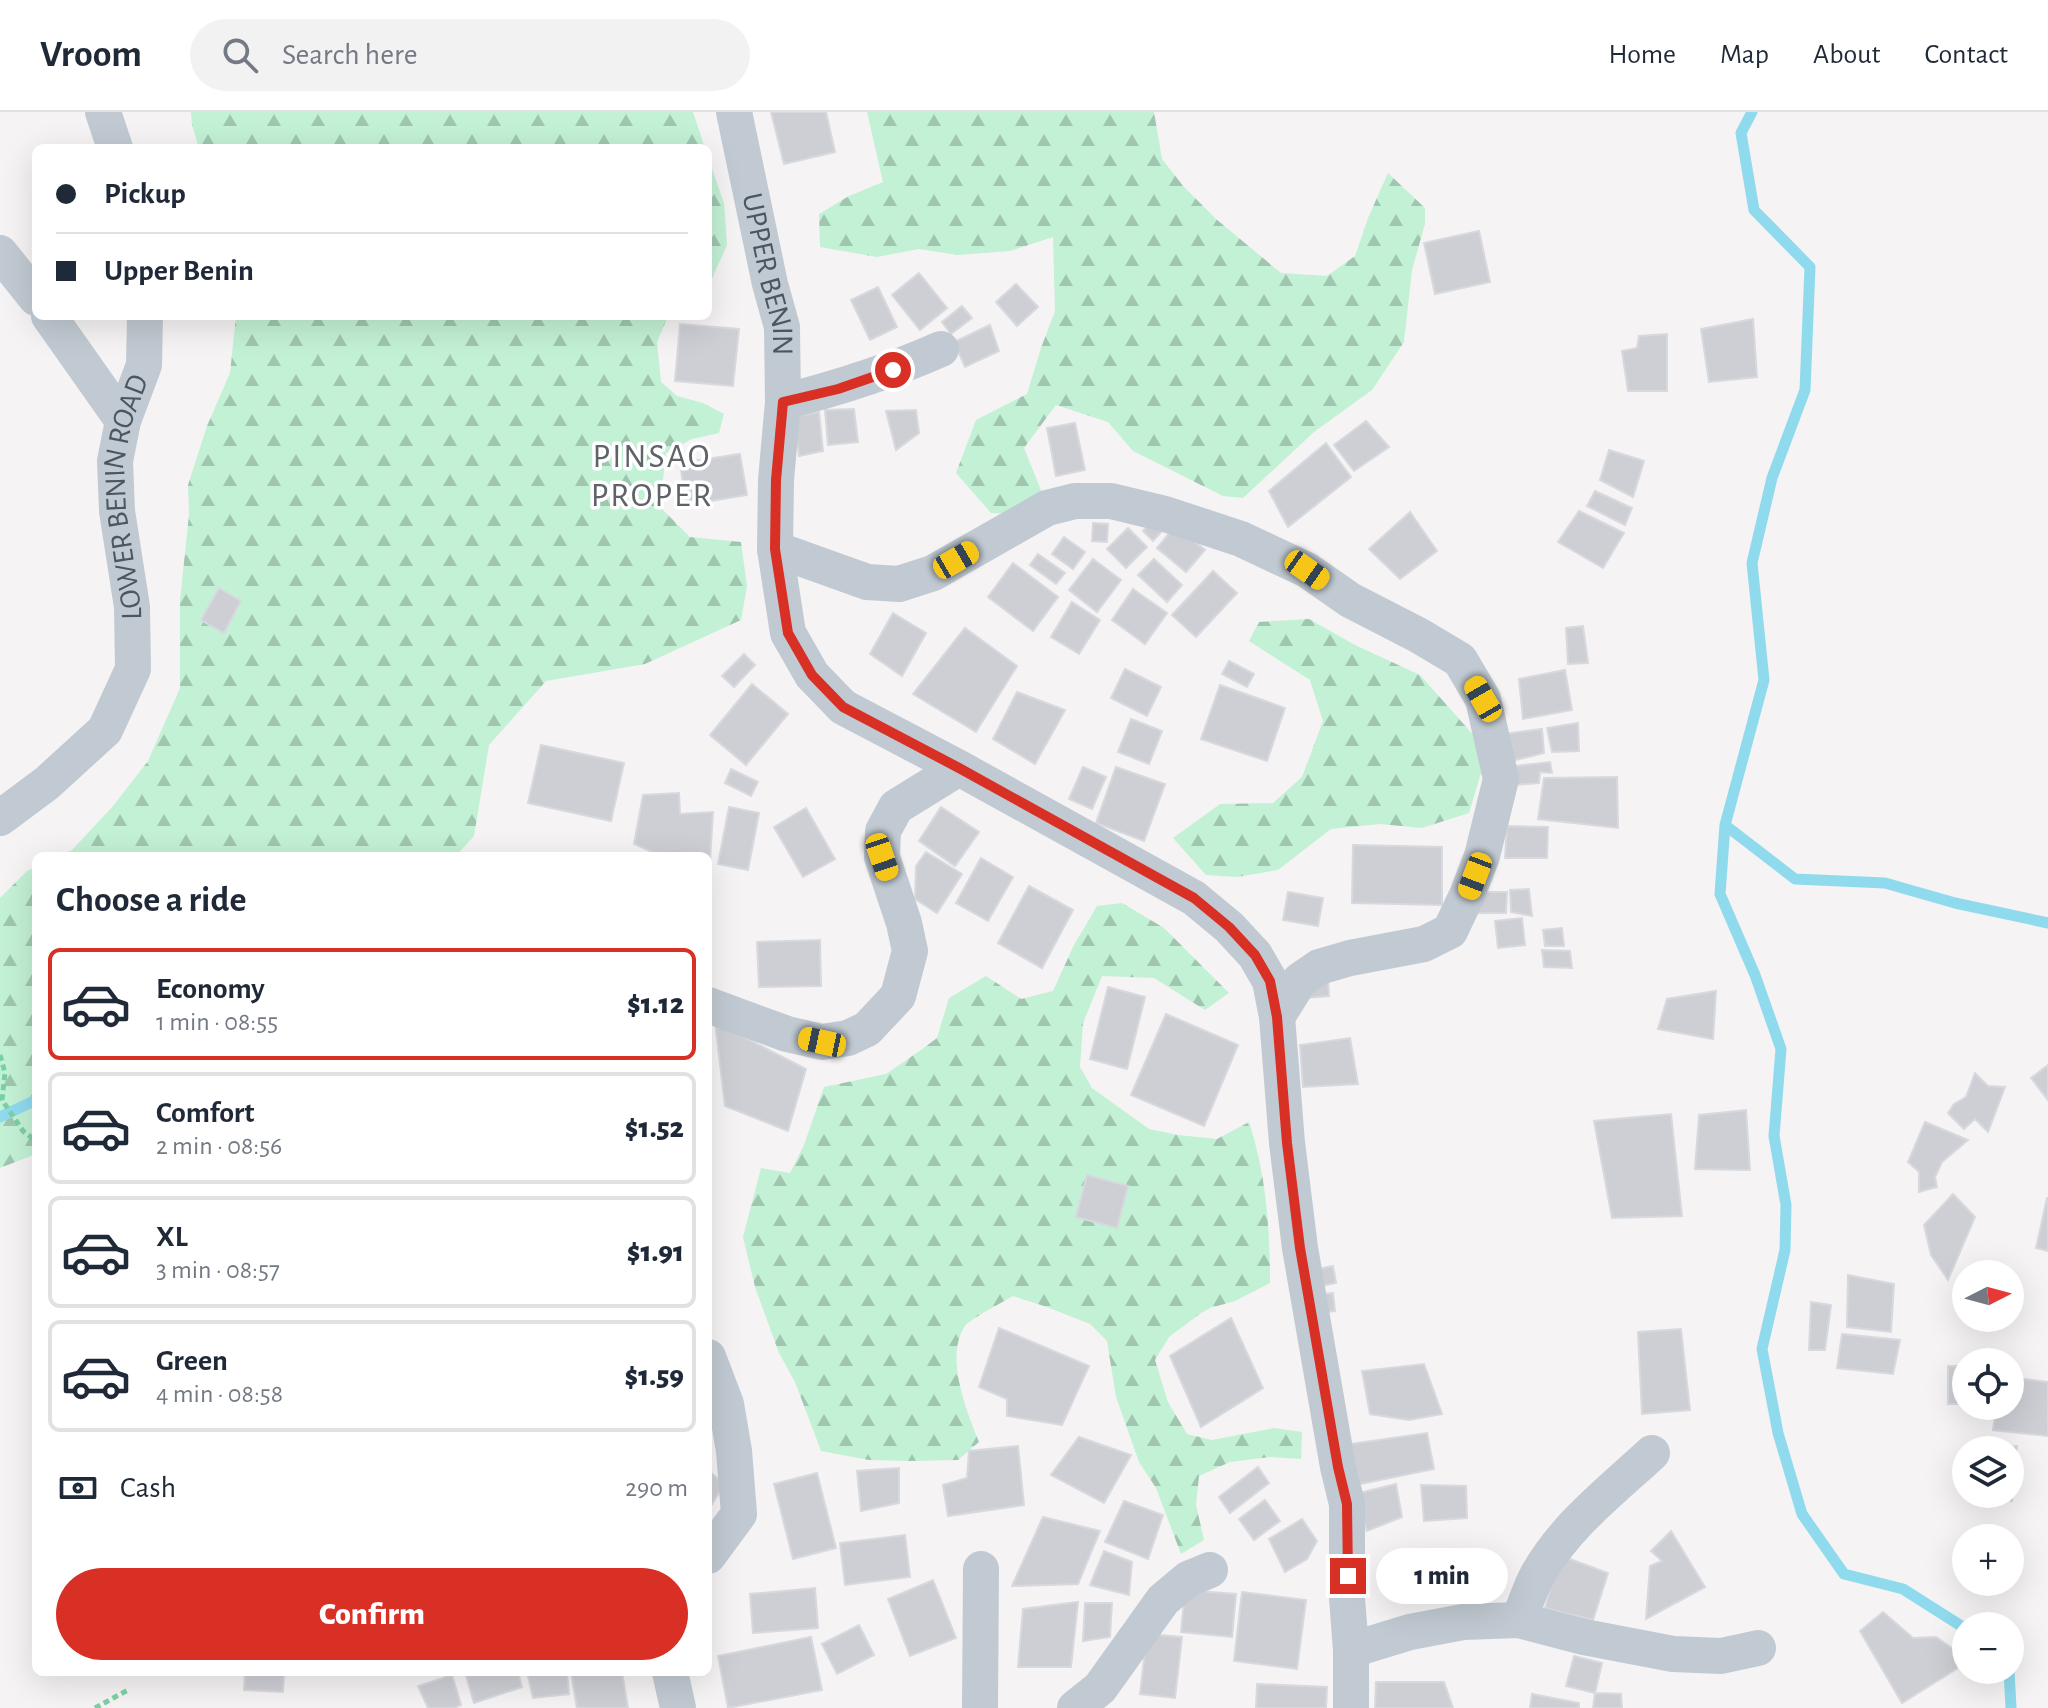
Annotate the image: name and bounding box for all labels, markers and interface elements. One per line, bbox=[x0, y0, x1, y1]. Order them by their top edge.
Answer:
search box bbox=[190, 19, 750, 91]
icon: search bbox=[218, 33, 262, 77]
text: Vroom bbox=[40, 36, 142, 74]
text: Search here bbox=[282, 40, 418, 70]
text: Home bbox=[1609, 41, 1676, 69]
text: Map bbox=[1720, 41, 1769, 69]
text: About bbox=[1813, 41, 1881, 69]
text: Contact bbox=[1925, 41, 2008, 69]
text: Pickup bbox=[104, 179, 186, 209]
street label: UPPER BENIN bbox=[736, 190, 797, 356]
text: Upper Benin bbox=[104, 256, 254, 286]
route start bbox=[875, 352, 911, 388]
street label: LOWER BENIN ROAD bbox=[99, 370, 154, 620]
district label: PINSAO PROPER bbox=[591, 440, 713, 513]
car bbox=[929, 538, 983, 582]
car bbox=[1280, 546, 1334, 594]
car bbox=[1461, 672, 1505, 726]
car bbox=[863, 830, 901, 884]
car bbox=[1455, 849, 1495, 903]
text: Choose a ride bbox=[56, 882, 246, 918]
icon: car bbox=[60, 968, 132, 1040]
text: Economy bbox=[156, 974, 265, 1004]
text: $1.12 bbox=[627, 989, 684, 1019]
text: 1 min · 08:55 bbox=[156, 1009, 278, 1035]
car bbox=[796, 1025, 848, 1059]
icon: car bbox=[60, 1092, 132, 1164]
text: Comfort bbox=[156, 1098, 255, 1128]
text: $1.52 bbox=[625, 1113, 684, 1143]
text: 2 min · 08:56 bbox=[156, 1133, 282, 1159]
icon: car bbox=[60, 1216, 132, 1288]
text: XL bbox=[156, 1222, 188, 1252]
text: $1.91 bbox=[627, 1237, 684, 1267]
text: 3 min · 08:57 bbox=[156, 1257, 280, 1283]
north arrow bbox=[1952, 1260, 2024, 1332]
map controls bbox=[1952, 1260, 2024, 1684]
icon: car bbox=[60, 1340, 132, 1412]
text: Green bbox=[156, 1346, 228, 1376]
button: locate bbox=[1952, 1348, 2024, 1420]
text: $1.59 bbox=[625, 1361, 684, 1391]
text: 4 min · 08:58 bbox=[156, 1381, 283, 1407]
button: layers bbox=[1952, 1436, 2024, 1508]
icon: cash bbox=[56, 1466, 100, 1510]
text: Cash bbox=[120, 1473, 176, 1503]
text: 290 m bbox=[625, 1475, 688, 1501]
button: + bbox=[1952, 1524, 2024, 1596]
callout: 1 min bbox=[1376, 1548, 1508, 1604]
route end bbox=[1330, 1558, 1366, 1594]
text: 1 min bbox=[1414, 1563, 1470, 1589]
button: Confirm bbox=[56, 1568, 688, 1660]
button: − bbox=[1952, 1612, 2024, 1684]

